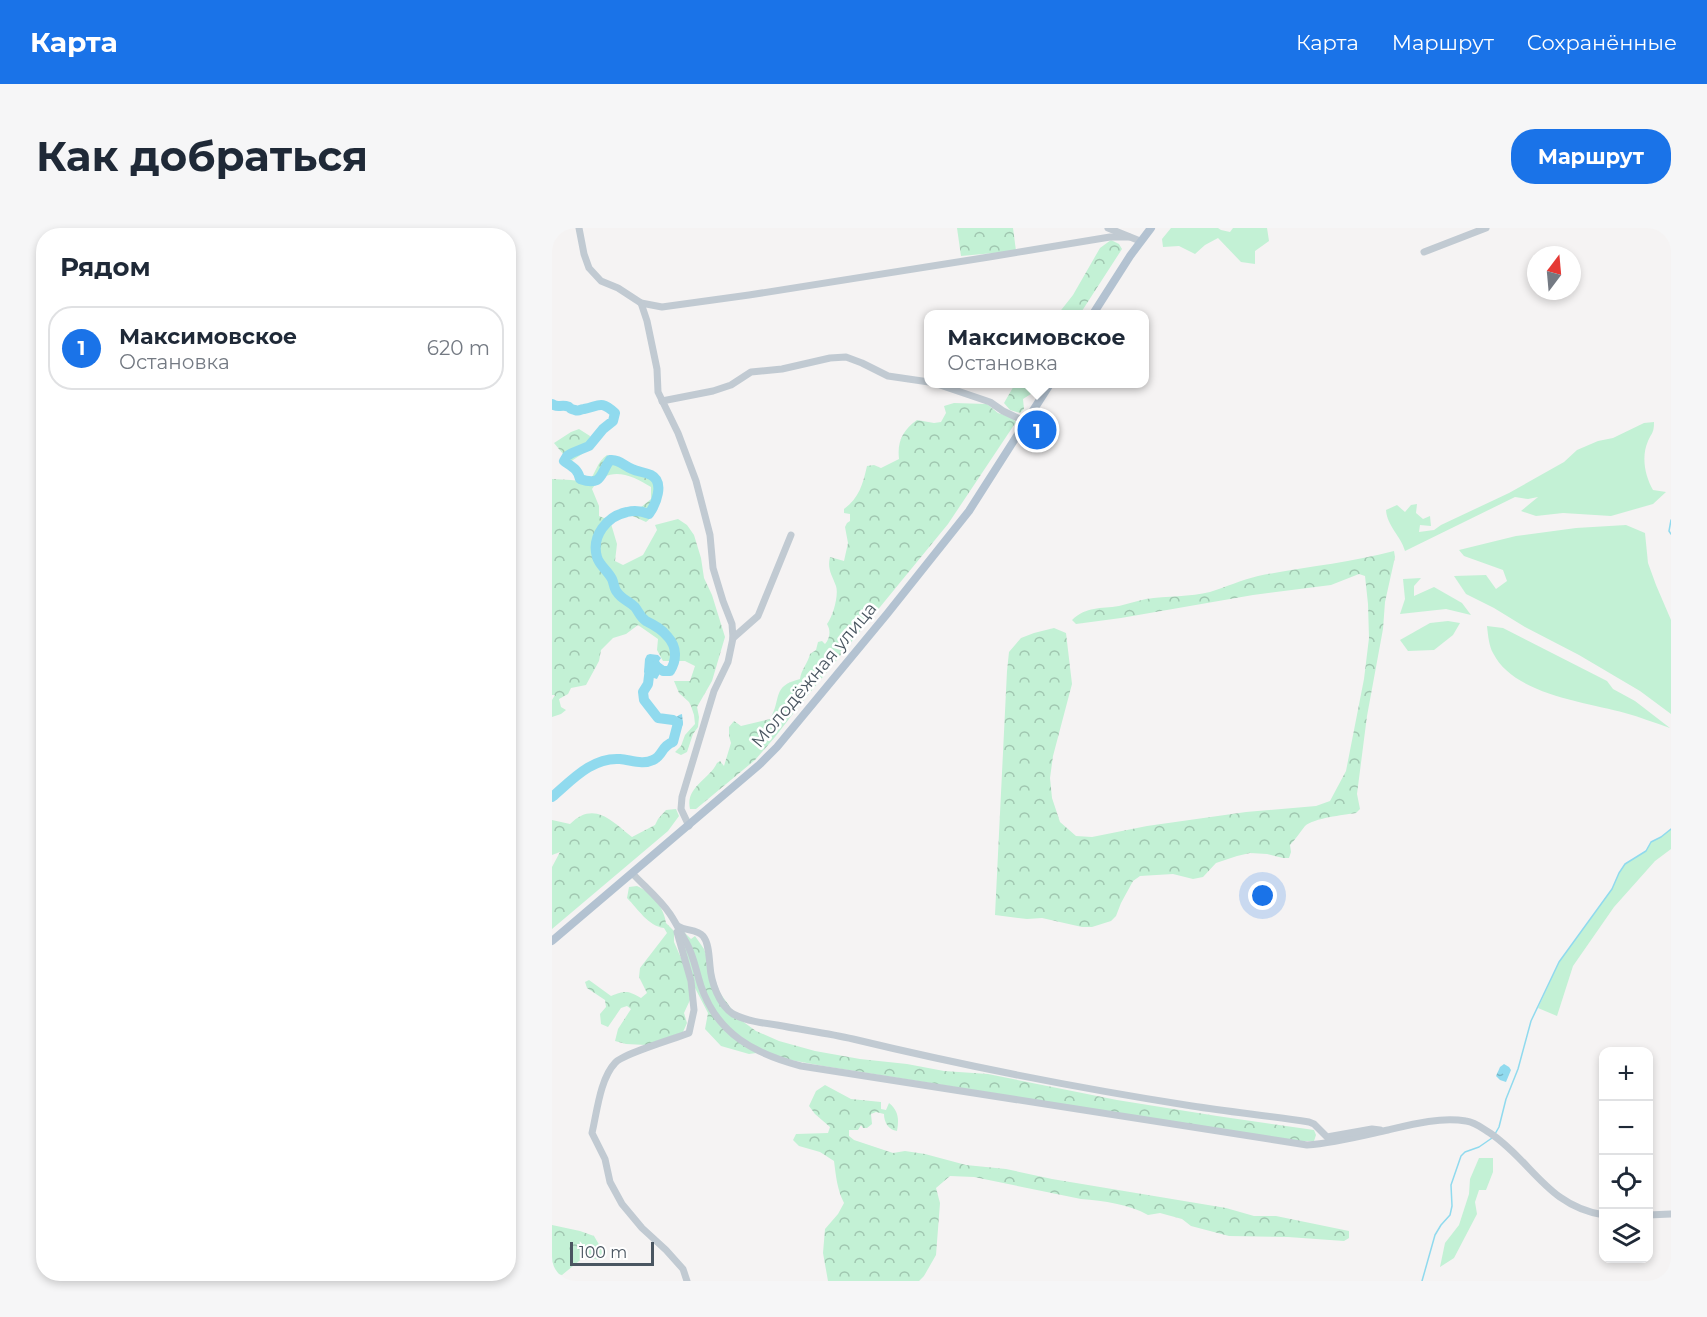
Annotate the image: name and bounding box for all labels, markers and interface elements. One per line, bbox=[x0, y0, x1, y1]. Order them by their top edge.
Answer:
text: Карта bbox=[30, 25, 118, 59]
text: Карта bbox=[1296, 30, 1359, 55]
text: Маршрут bbox=[1392, 30, 1494, 55]
text: Сохранённые bbox=[1527, 30, 1677, 55]
button: Маршрут bbox=[1511, 129, 1671, 184]
text: Как добраться bbox=[36, 130, 368, 182]
north arrow bbox=[1527, 246, 1581, 300]
text: Рядом bbox=[60, 251, 151, 283]
popup bbox=[924, 310, 1149, 388]
text: Максимовское bbox=[119, 323, 297, 350]
text: Максимовское bbox=[947, 324, 1126, 351]
text: 1 bbox=[78, 336, 85, 360]
text: 620 m bbox=[427, 336, 490, 360]
text: Остановка bbox=[119, 350, 230, 374]
text: Остановка bbox=[947, 351, 1058, 375]
pin: 1 bbox=[1018, 408, 1056, 452]
street label: Молодёжная улица bbox=[747, 598, 881, 752]
your location bbox=[1248, 881, 1277, 910]
map controls bbox=[1599, 1047, 1653, 1263]
button: + bbox=[1599, 1047, 1653, 1101]
button: − bbox=[1599, 1101, 1653, 1155]
button: locate bbox=[1599, 1155, 1653, 1209]
button: layers bbox=[1599, 1209, 1653, 1263]
scale bar bbox=[570, 1239, 654, 1266]
text: 100 m bbox=[579, 1243, 627, 1262]

